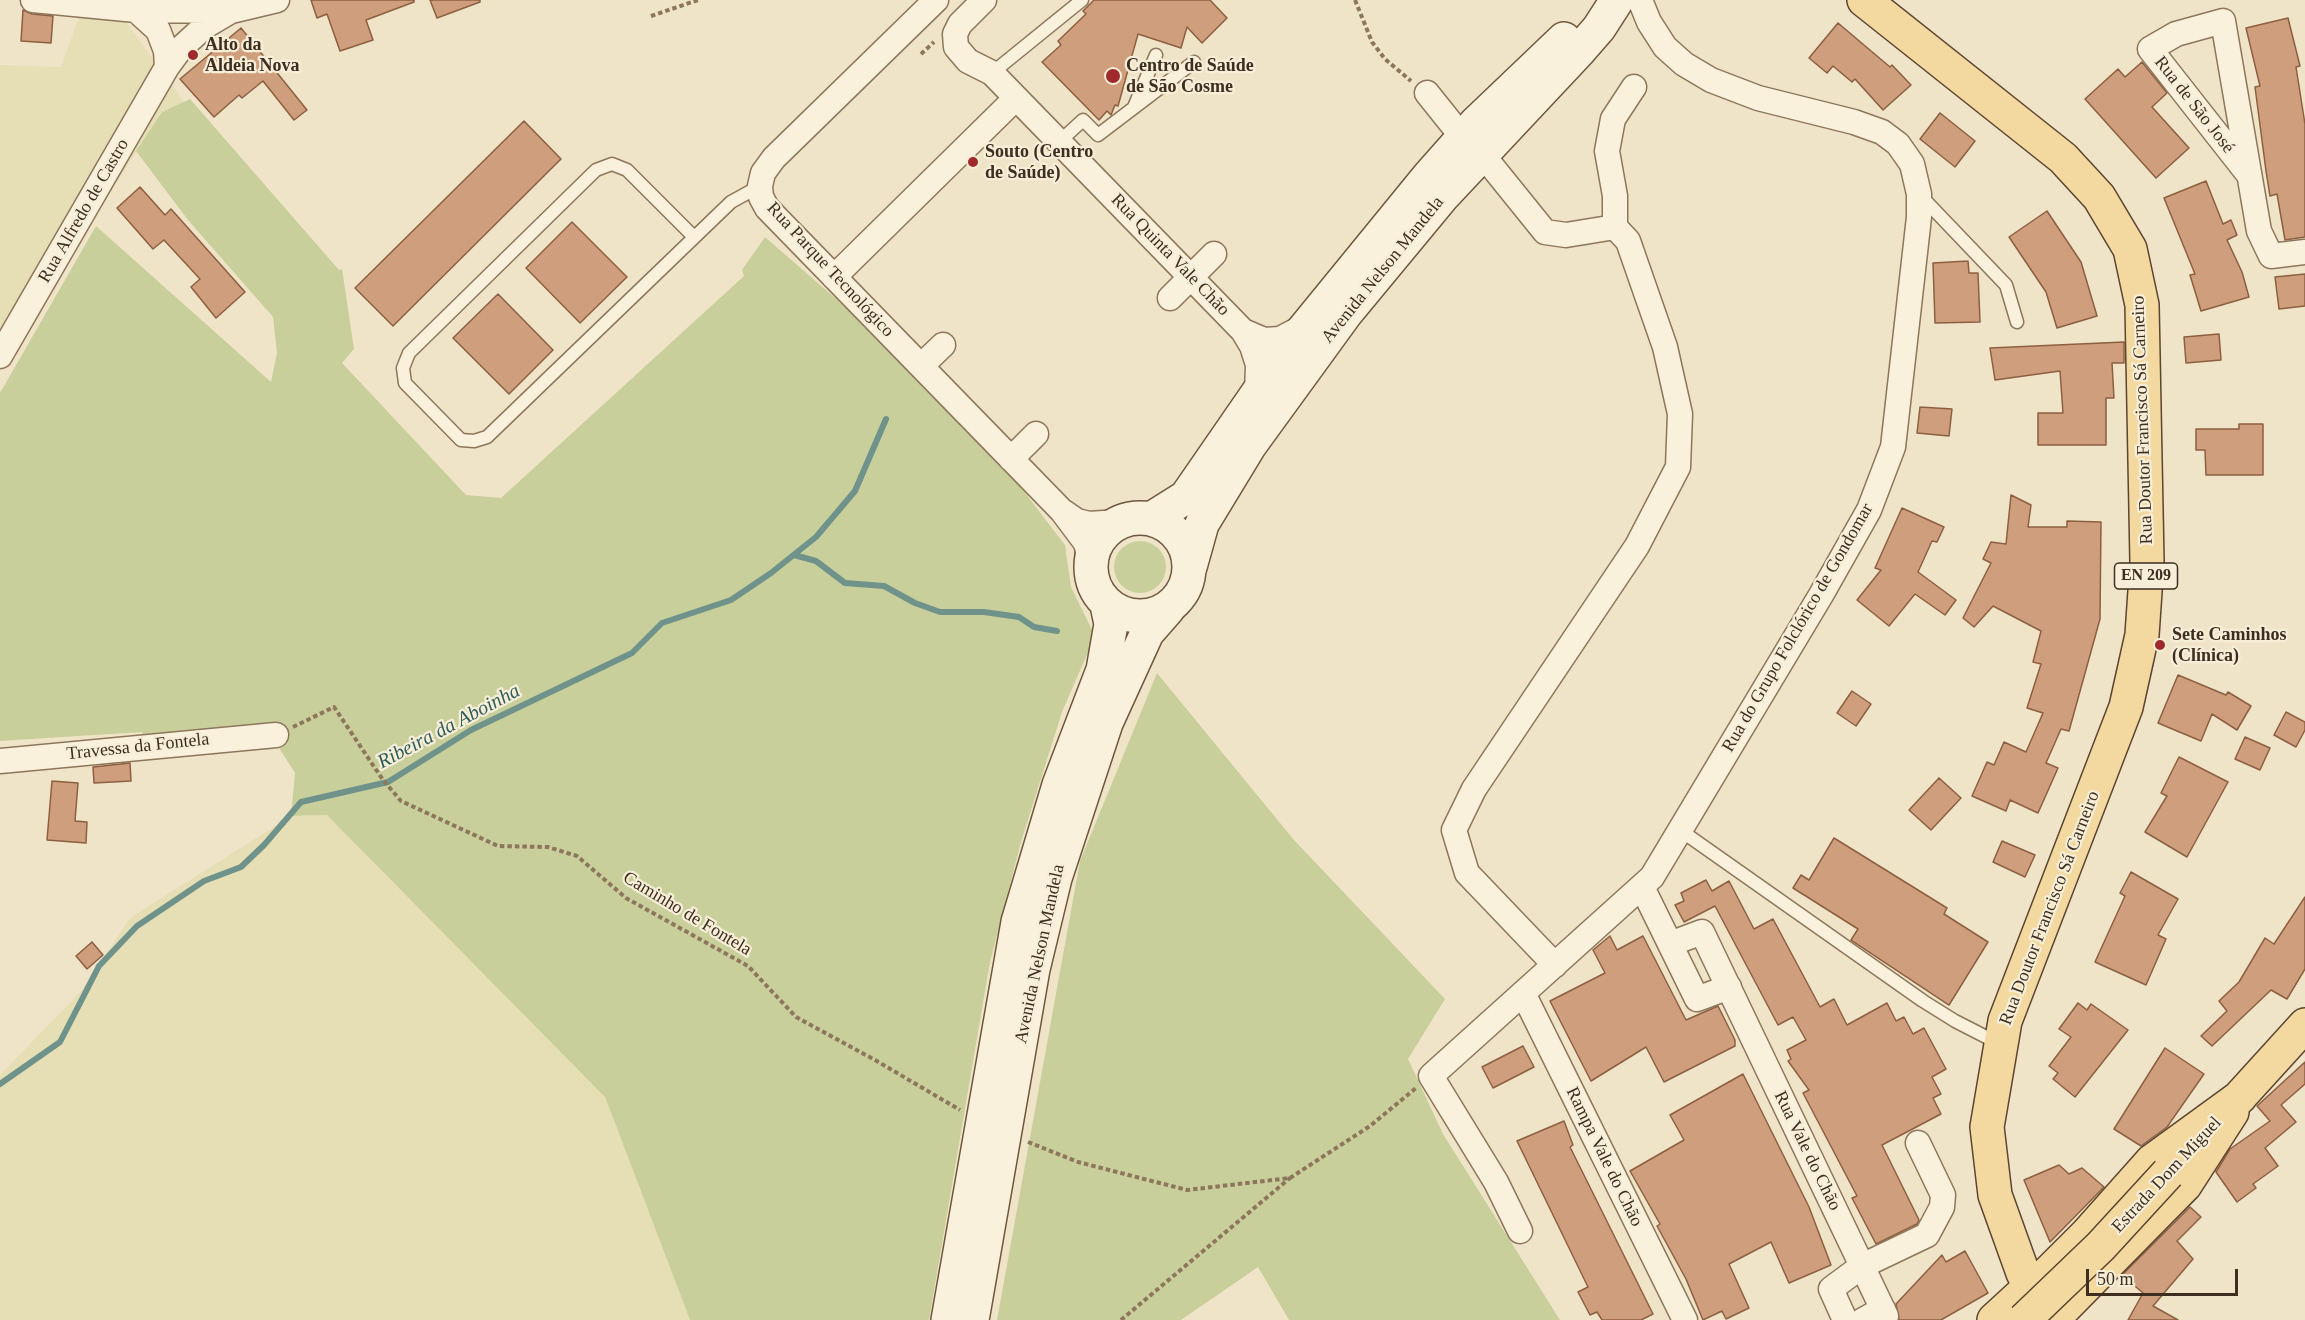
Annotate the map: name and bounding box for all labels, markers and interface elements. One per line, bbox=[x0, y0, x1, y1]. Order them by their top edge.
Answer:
place label: Alto da Aldeia Nova bbox=[205, 34, 300, 76]
marker: Alto da Aldeia Nova bbox=[186, 48, 200, 62]
street label: Rua de São José bbox=[2149, 52, 2239, 158]
place label: Centro de Saúde de São Cosme bbox=[1126, 55, 1254, 98]
marker: Centro de Saúde de São Cosme bbox=[1104, 67, 1122, 85]
street label: Rua Alfredo de Castro bbox=[34, 135, 134, 287]
place label: Souto (Centro de Saúde) bbox=[985, 141, 1093, 184]
marker: Souto (Centro de Saúde) bbox=[966, 155, 980, 169]
street label: Rua Quinta Vale Chão bbox=[1106, 189, 1234, 321]
street label: Avenida Nelson Mandela bbox=[1317, 192, 1449, 348]
street label: Rua Parque Tecnológico bbox=[762, 198, 898, 342]
street label: Rua Doutor Francisco Sá Carneiro bbox=[2128, 295, 2158, 545]
street label: Rua do Grupo Folclórico de Gondomar bbox=[1718, 500, 1878, 756]
road number: EN 209 bbox=[2114, 563, 2178, 589]
place label: Sete Caminhos (Clínica) bbox=[2172, 624, 2287, 666]
marker: Sete Caminhos (Clínica) bbox=[2153, 638, 2167, 652]
water label: Ribeira da Aboinha bbox=[374, 679, 524, 775]
street label: Travessa da Fontela bbox=[66, 729, 210, 765]
street label: Rua Doutor Francisco Sá Carneiro bbox=[1995, 788, 2105, 1028]
street label: Avenida Nelson Mandela bbox=[1010, 862, 1070, 1046]
street label: Caminho de Fontela bbox=[619, 867, 755, 961]
street label: Rampa Vale do Chão bbox=[1561, 1084, 1647, 1230]
street label: Rua Vale do Chão bbox=[1769, 1088, 1845, 1214]
street label: Estrada Dom Miguel bbox=[2108, 1112, 2226, 1238]
scale bar bbox=[2089, 1257, 2240, 1295]
text: 50 m bbox=[2097, 1269, 2134, 1289]

